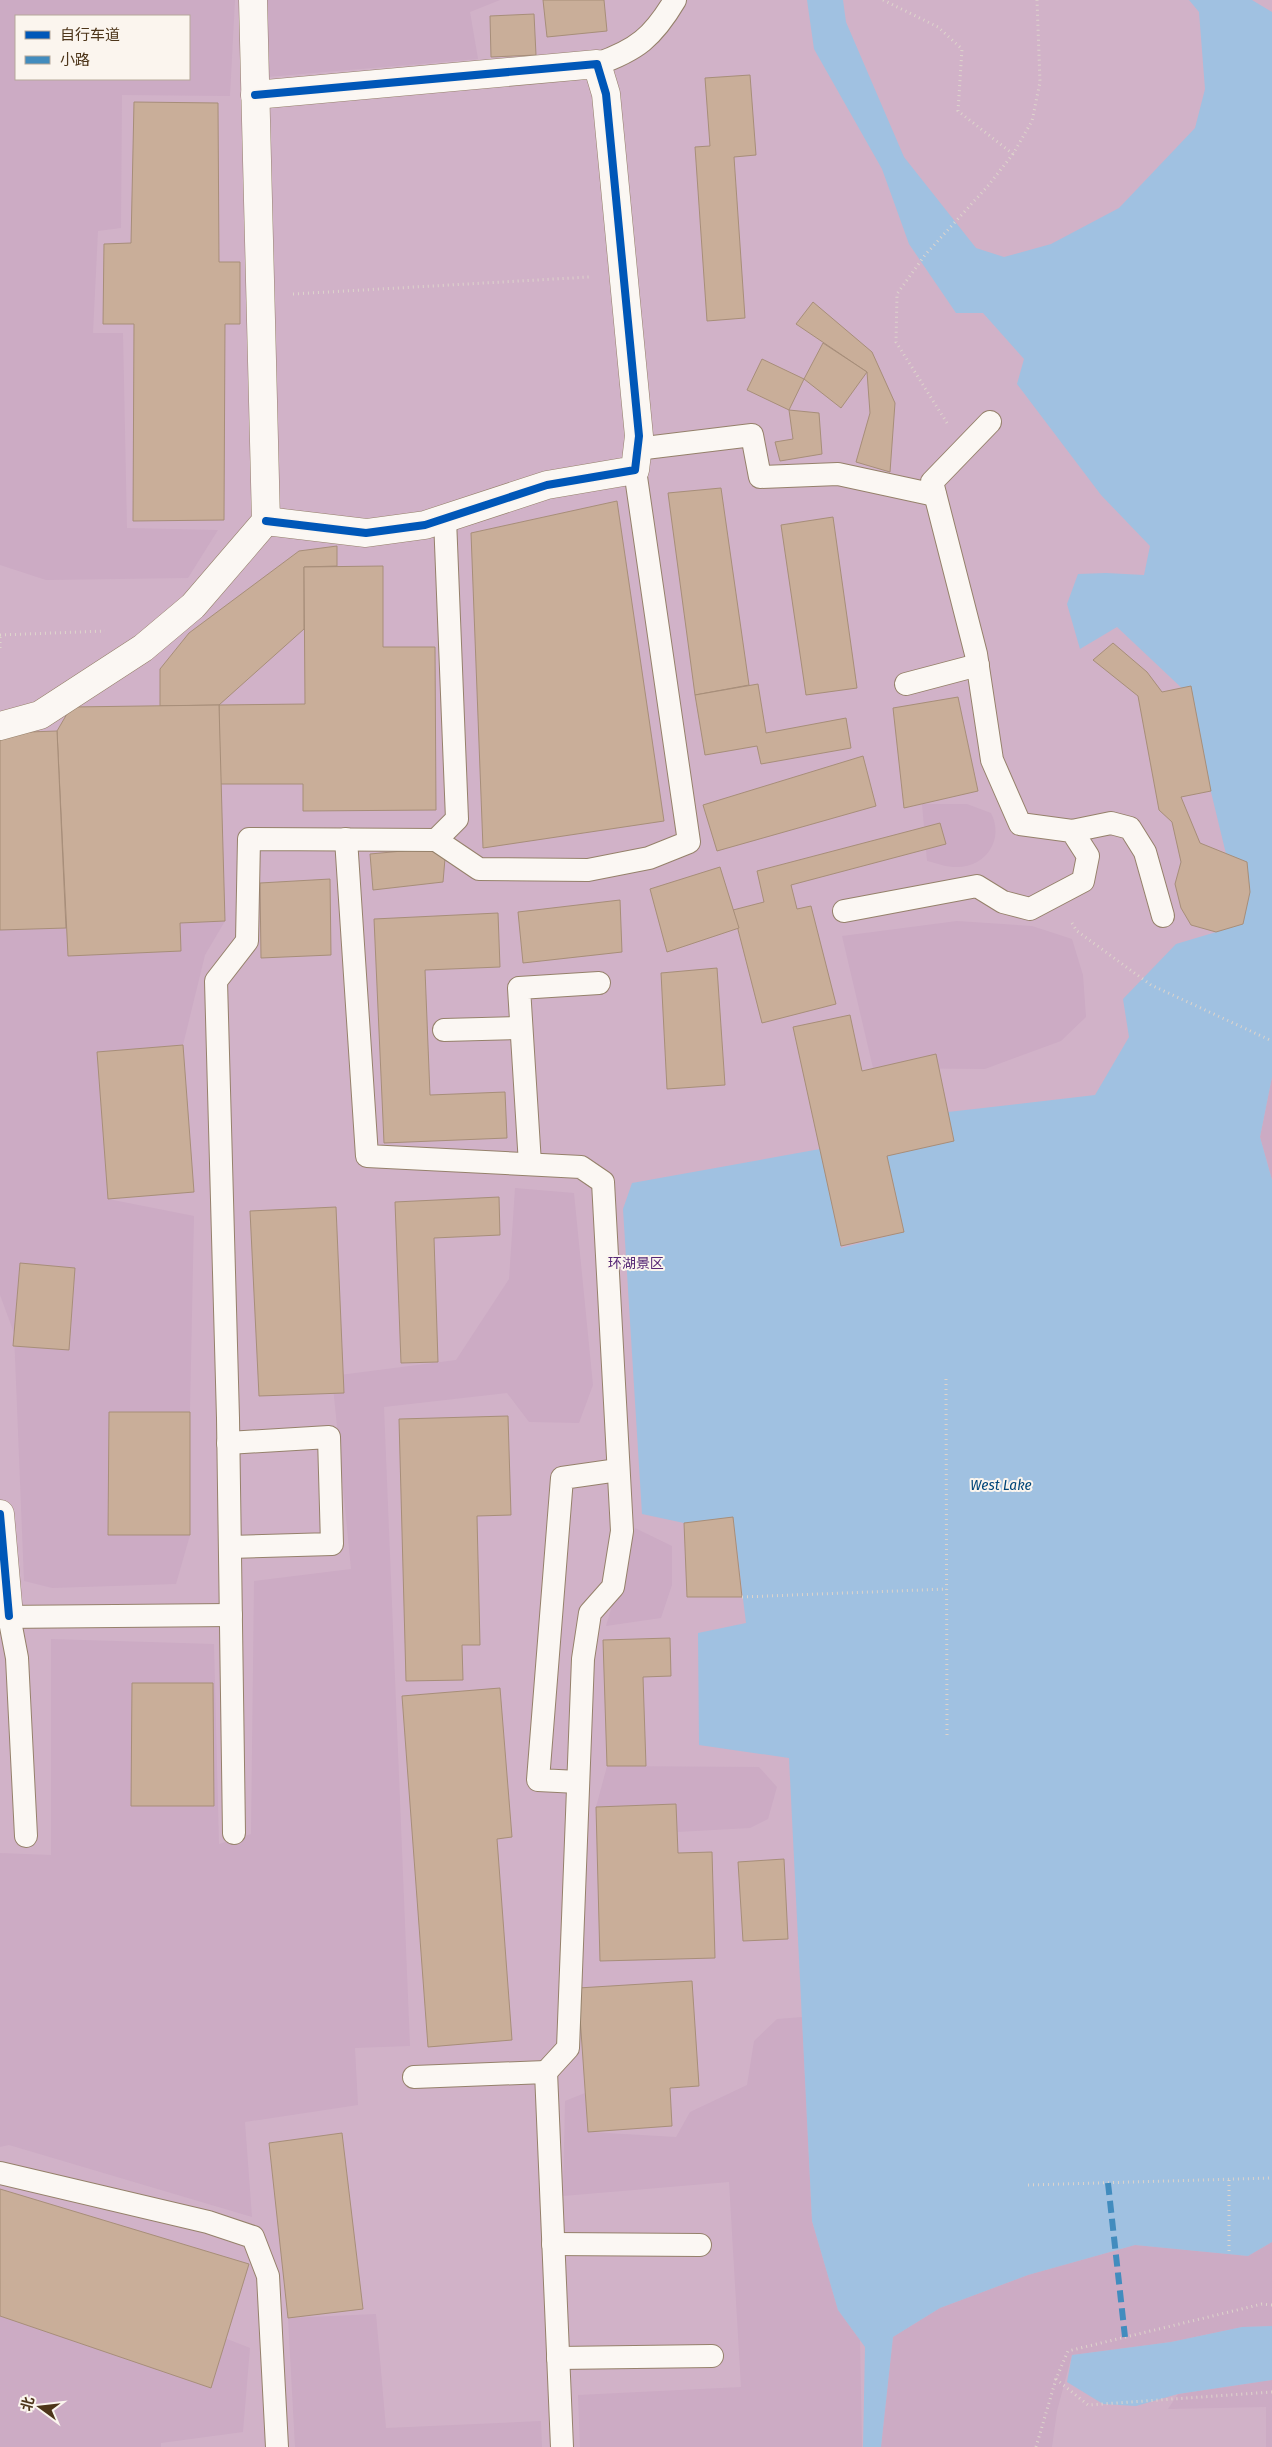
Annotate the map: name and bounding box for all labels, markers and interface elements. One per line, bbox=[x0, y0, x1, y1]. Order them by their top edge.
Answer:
legend bbox=[15, 15, 190, 80]
text: 自行车道 bbox=[60, 26, 120, 44]
text: 小路 bbox=[60, 51, 90, 69]
park label: 环湖景区 bbox=[608, 1255, 664, 1272]
water label: West Lake bbox=[970, 1476, 1032, 1494]
north arrow bbox=[15, 2382, 65, 2432]
text: 北 bbox=[18, 2395, 38, 2413]

